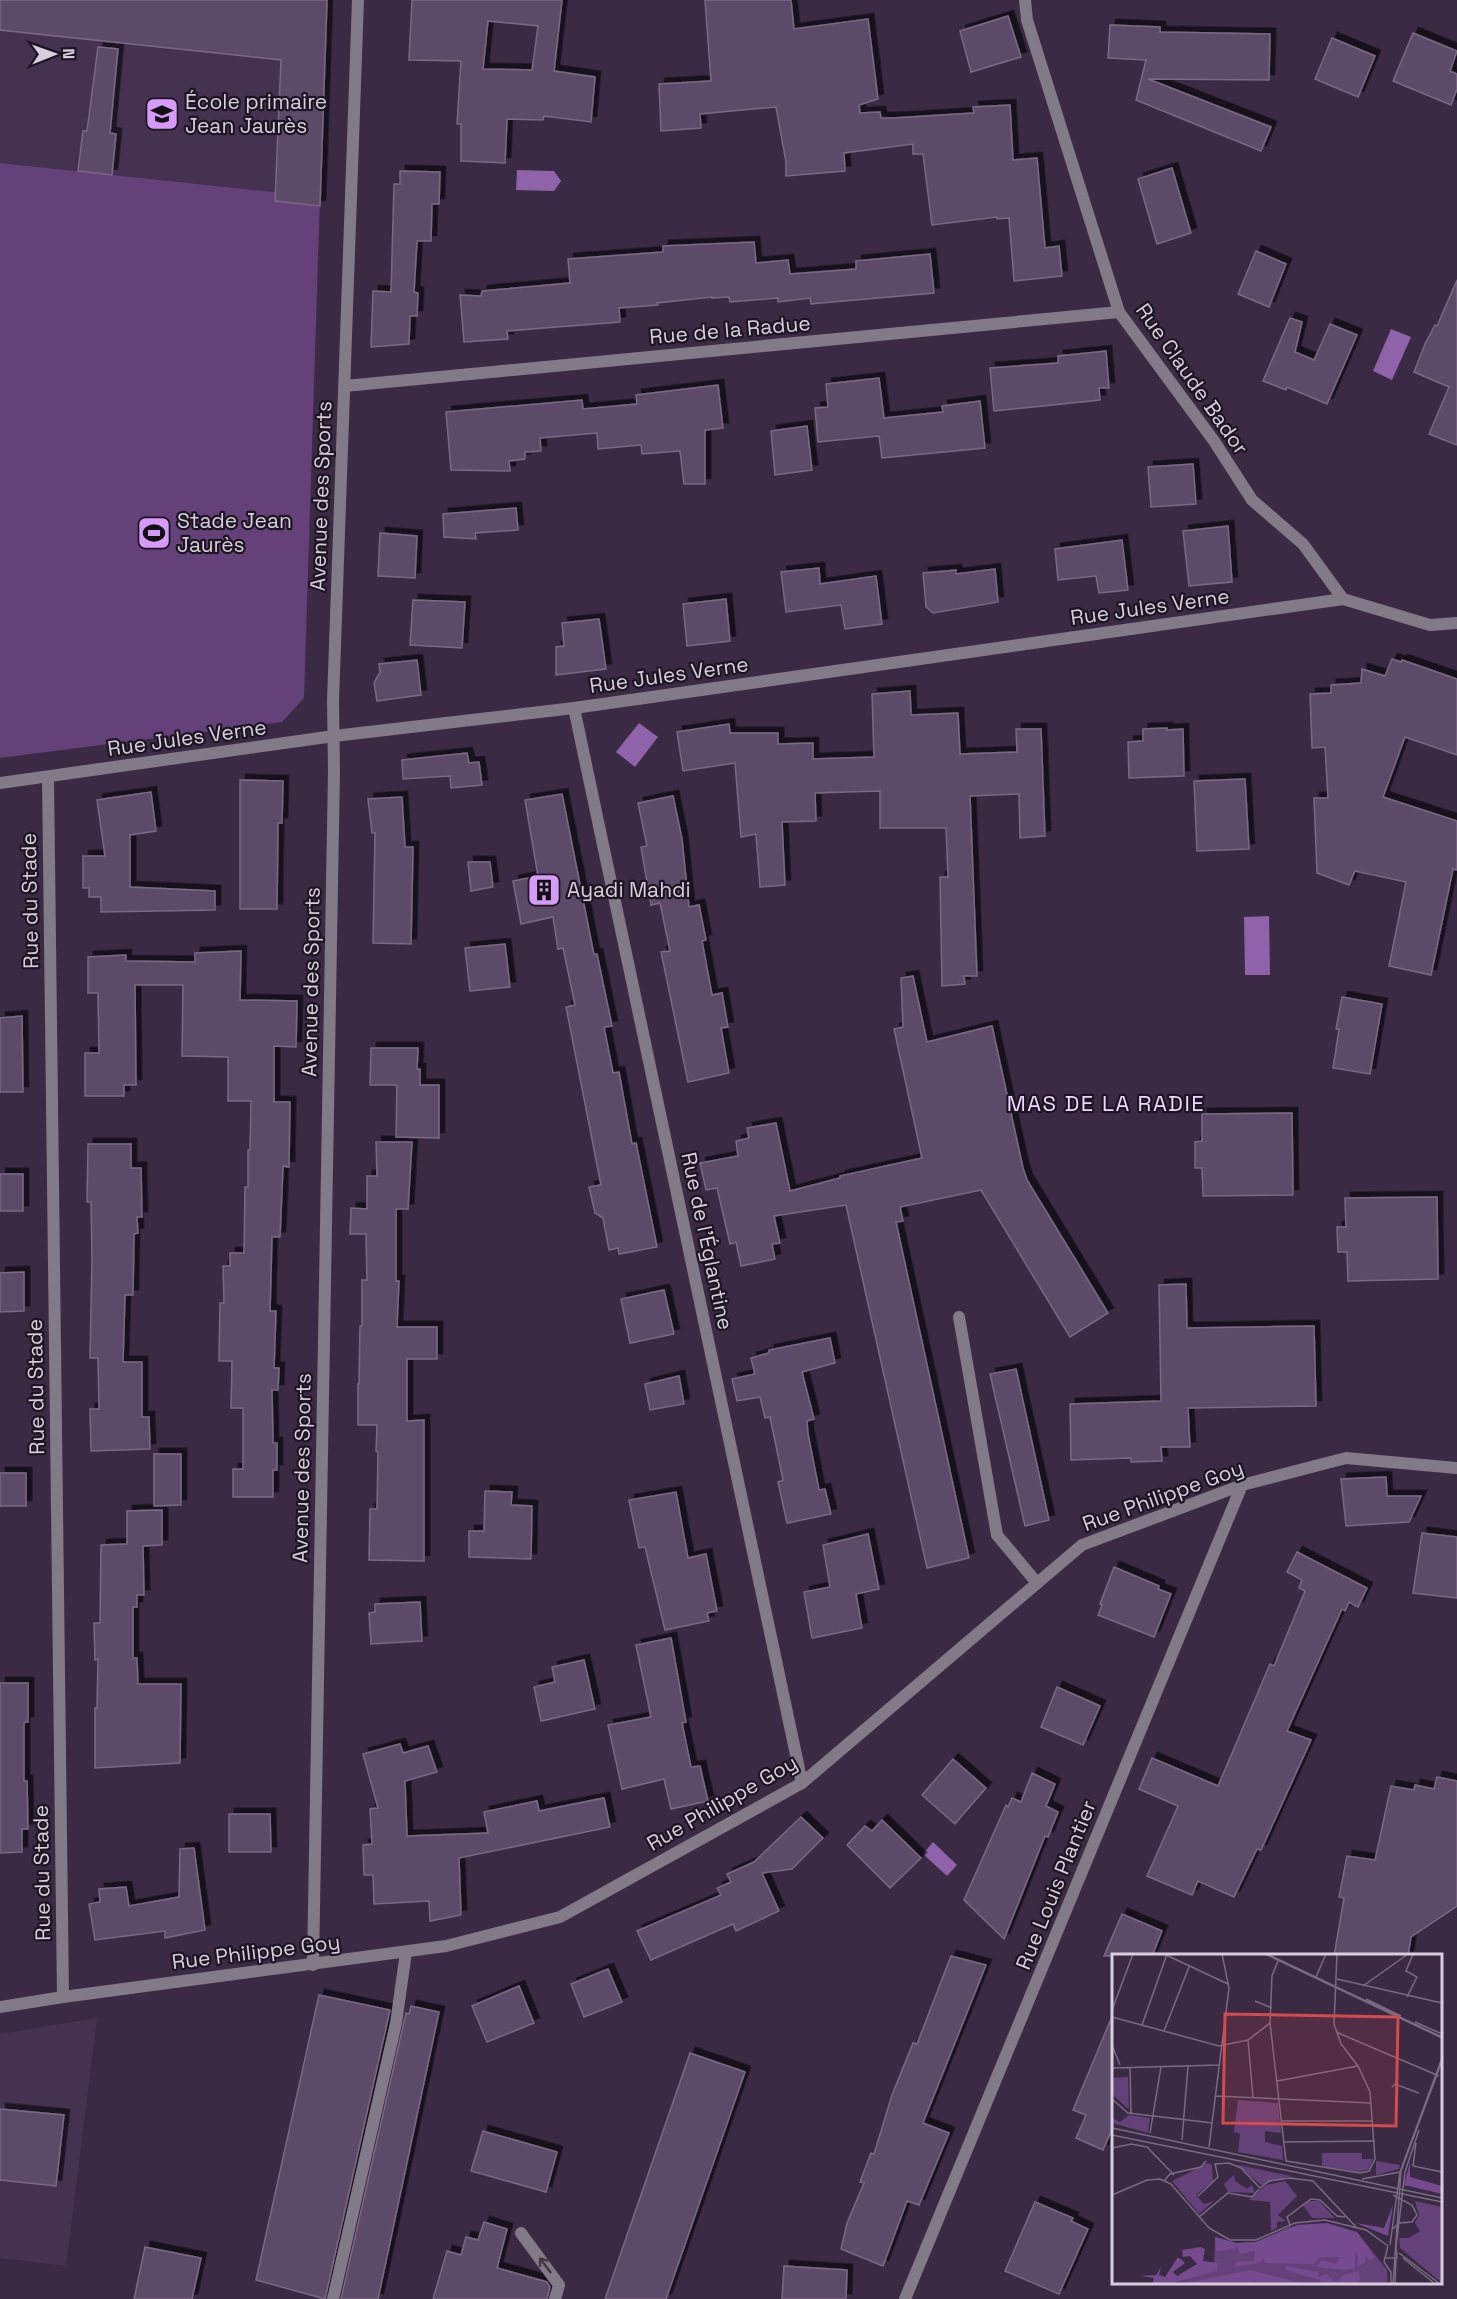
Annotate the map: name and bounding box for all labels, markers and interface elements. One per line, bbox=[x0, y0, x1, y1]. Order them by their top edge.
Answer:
north arrow bbox=[24, 24, 84, 84]
text: N bbox=[58, 48, 79, 59]
place label: École primaire Jean Jaurès bbox=[185, 88, 327, 139]
school or university icon: École primaire Jean Jaurès bbox=[144, 96, 180, 132]
street label: Rue Claude Bador bbox=[1130, 298, 1255, 460]
street label: Rue de la Radue bbox=[648, 309, 812, 350]
street label: Avenue des Sports bbox=[304, 401, 337, 591]
place label: Stade Jean Jaurès bbox=[177, 507, 292, 558]
sports icon: Stade Jean Jaurès bbox=[136, 515, 172, 551]
street label: Rue Jules Verne bbox=[1069, 582, 1231, 631]
street label: Rue Jules Verne bbox=[588, 650, 750, 699]
street label: Rue Jules Verne bbox=[106, 713, 268, 762]
street label: Rue du Stade bbox=[15, 833, 44, 969]
building icon: Ayadi Mahdi bbox=[526, 872, 562, 908]
place label: Ayadi Mahdi bbox=[567, 876, 691, 903]
street label: Avenue des Sports bbox=[295, 887, 326, 1077]
district label: MAS DE LA RADIE bbox=[1007, 1089, 1205, 1117]
street label: Rue de l'Églantine bbox=[675, 1150, 740, 1332]
street label: Rue du Stade bbox=[21, 1319, 50, 1455]
street label: Avenue des Sports bbox=[286, 1373, 317, 1563]
street label: Rue Philippe Goy bbox=[1079, 1454, 1247, 1537]
street label: Rue Philippe Goy bbox=[642, 1749, 802, 1857]
street label: Rue Louis Plantier bbox=[1009, 1796, 1102, 1973]
street label: Rue du Stade bbox=[27, 1805, 56, 1941]
street label: Rue Philippe Goy bbox=[170, 1928, 342, 1975]
inset map bbox=[1112, 1954, 1442, 2284]
one-way arrow bbox=[538, 2257, 551, 2273]

